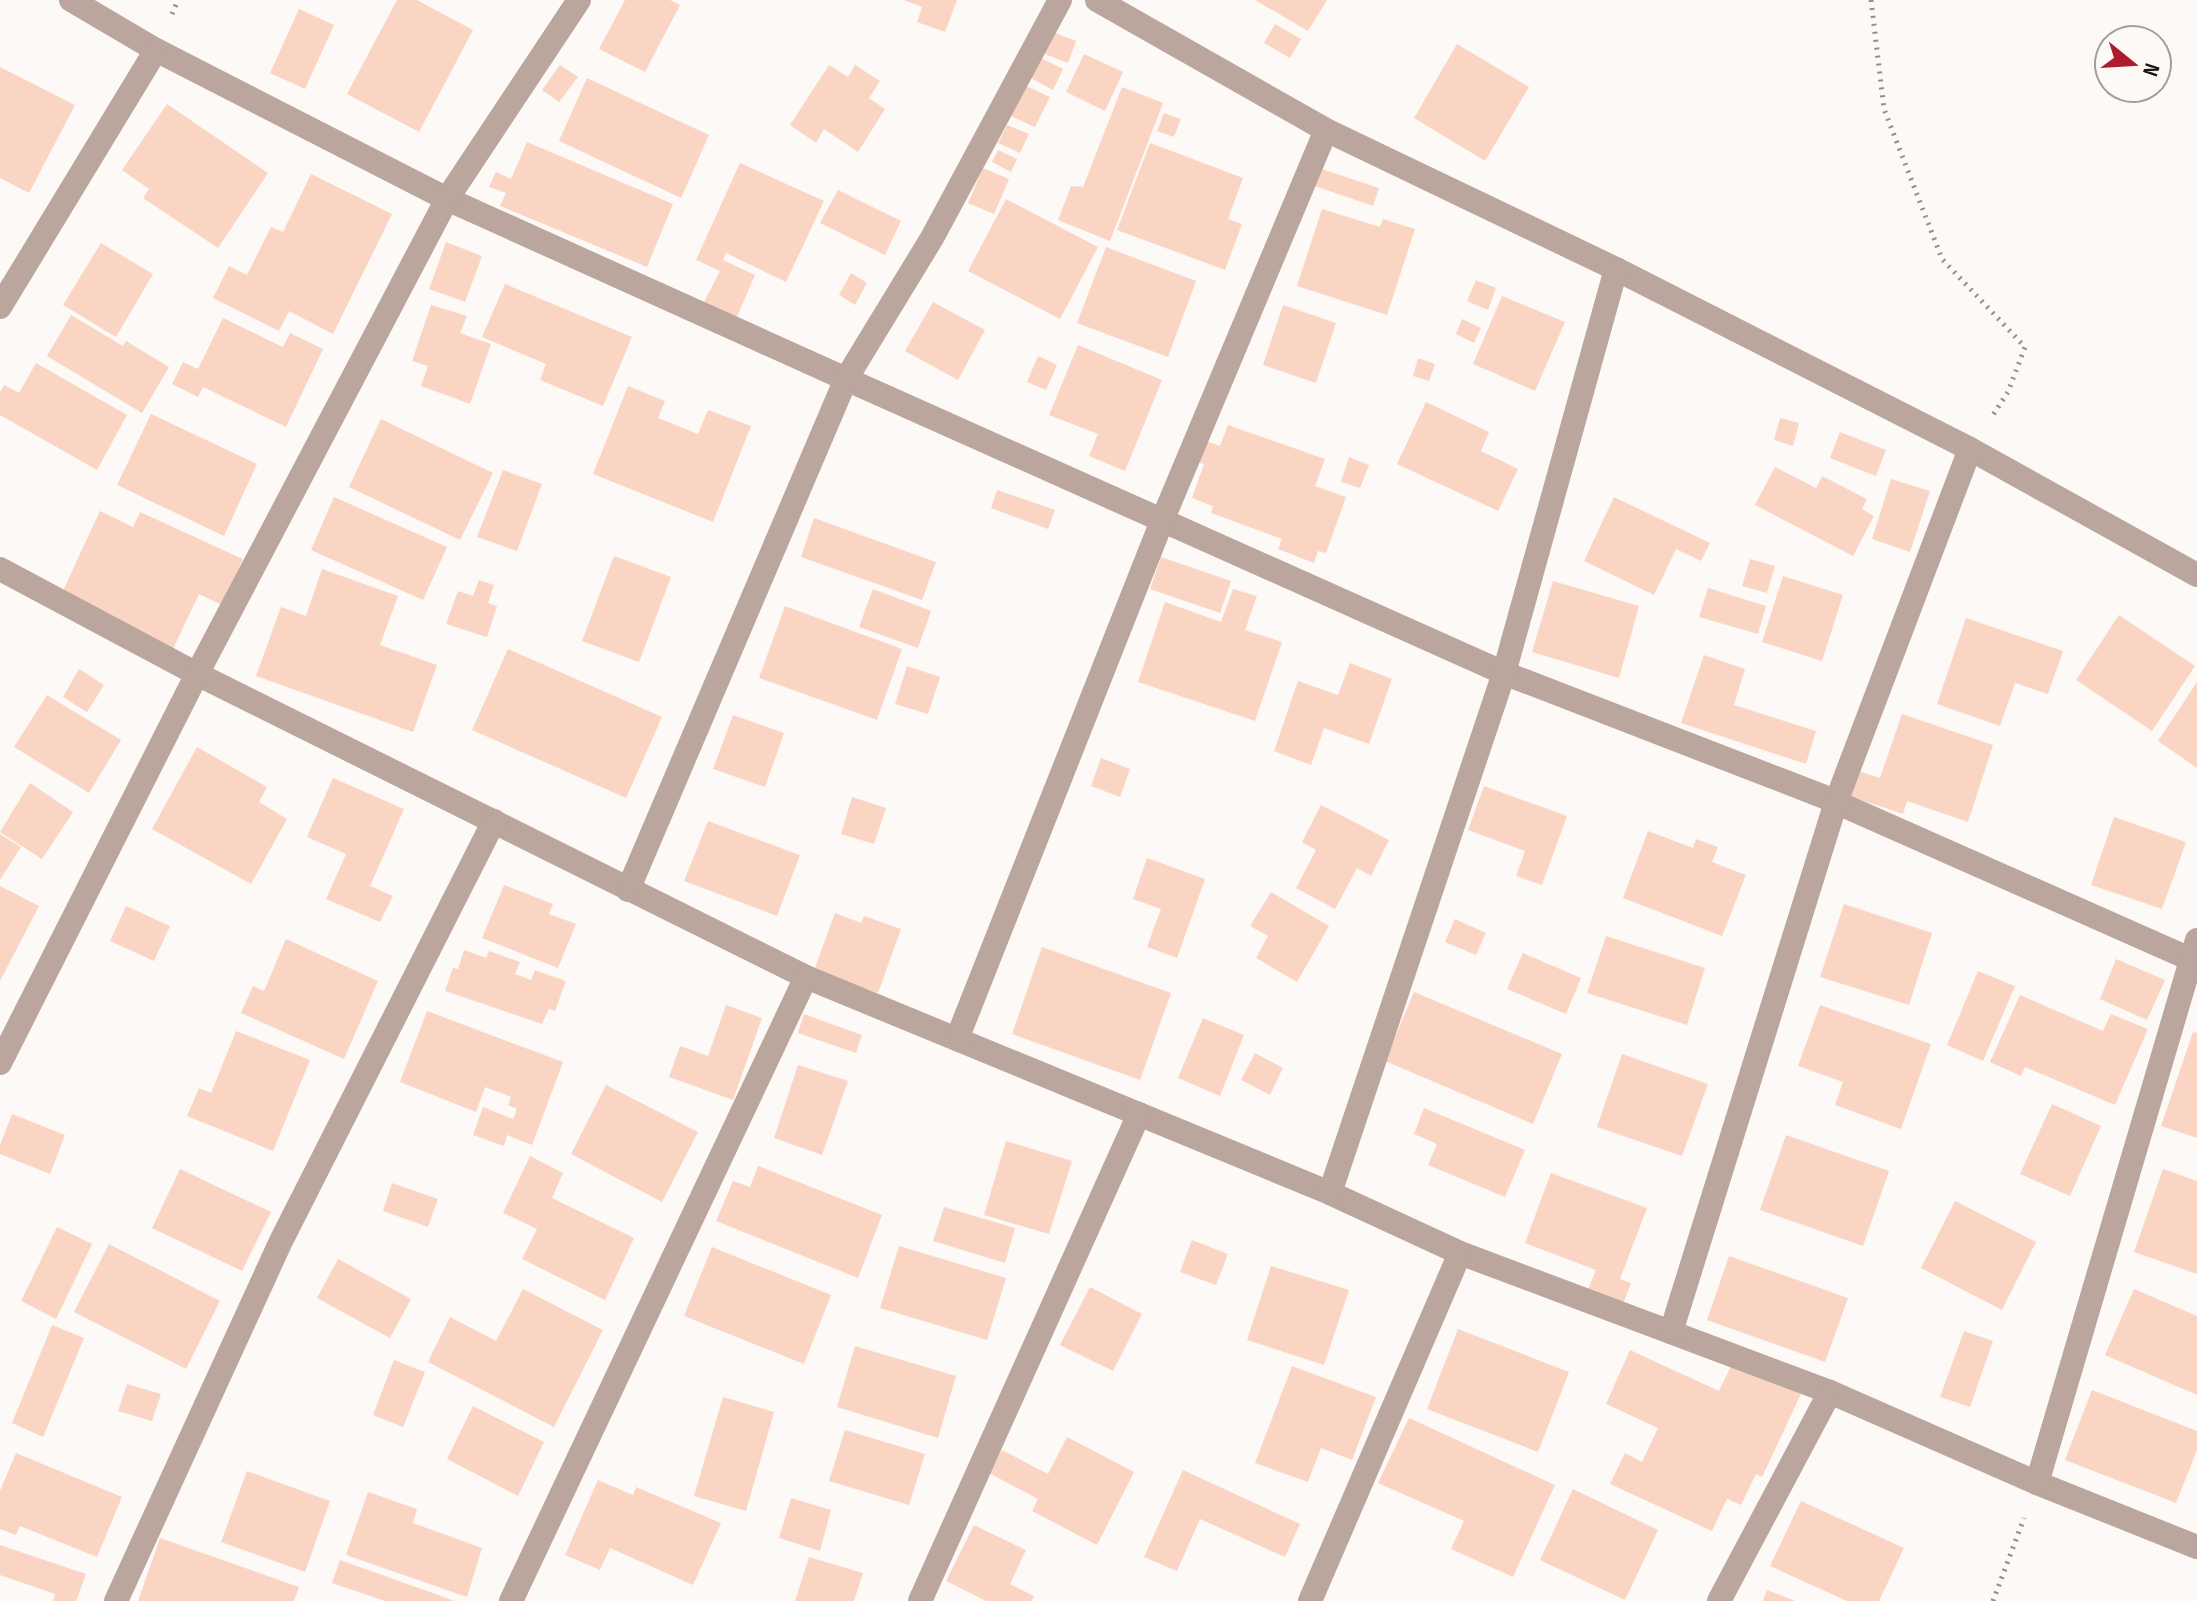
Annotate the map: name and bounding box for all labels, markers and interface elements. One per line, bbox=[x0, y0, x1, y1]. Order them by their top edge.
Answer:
north arrow bbox=[2093, 24, 2173, 104]
text: N bbox=[2136, 60, 2165, 79]

